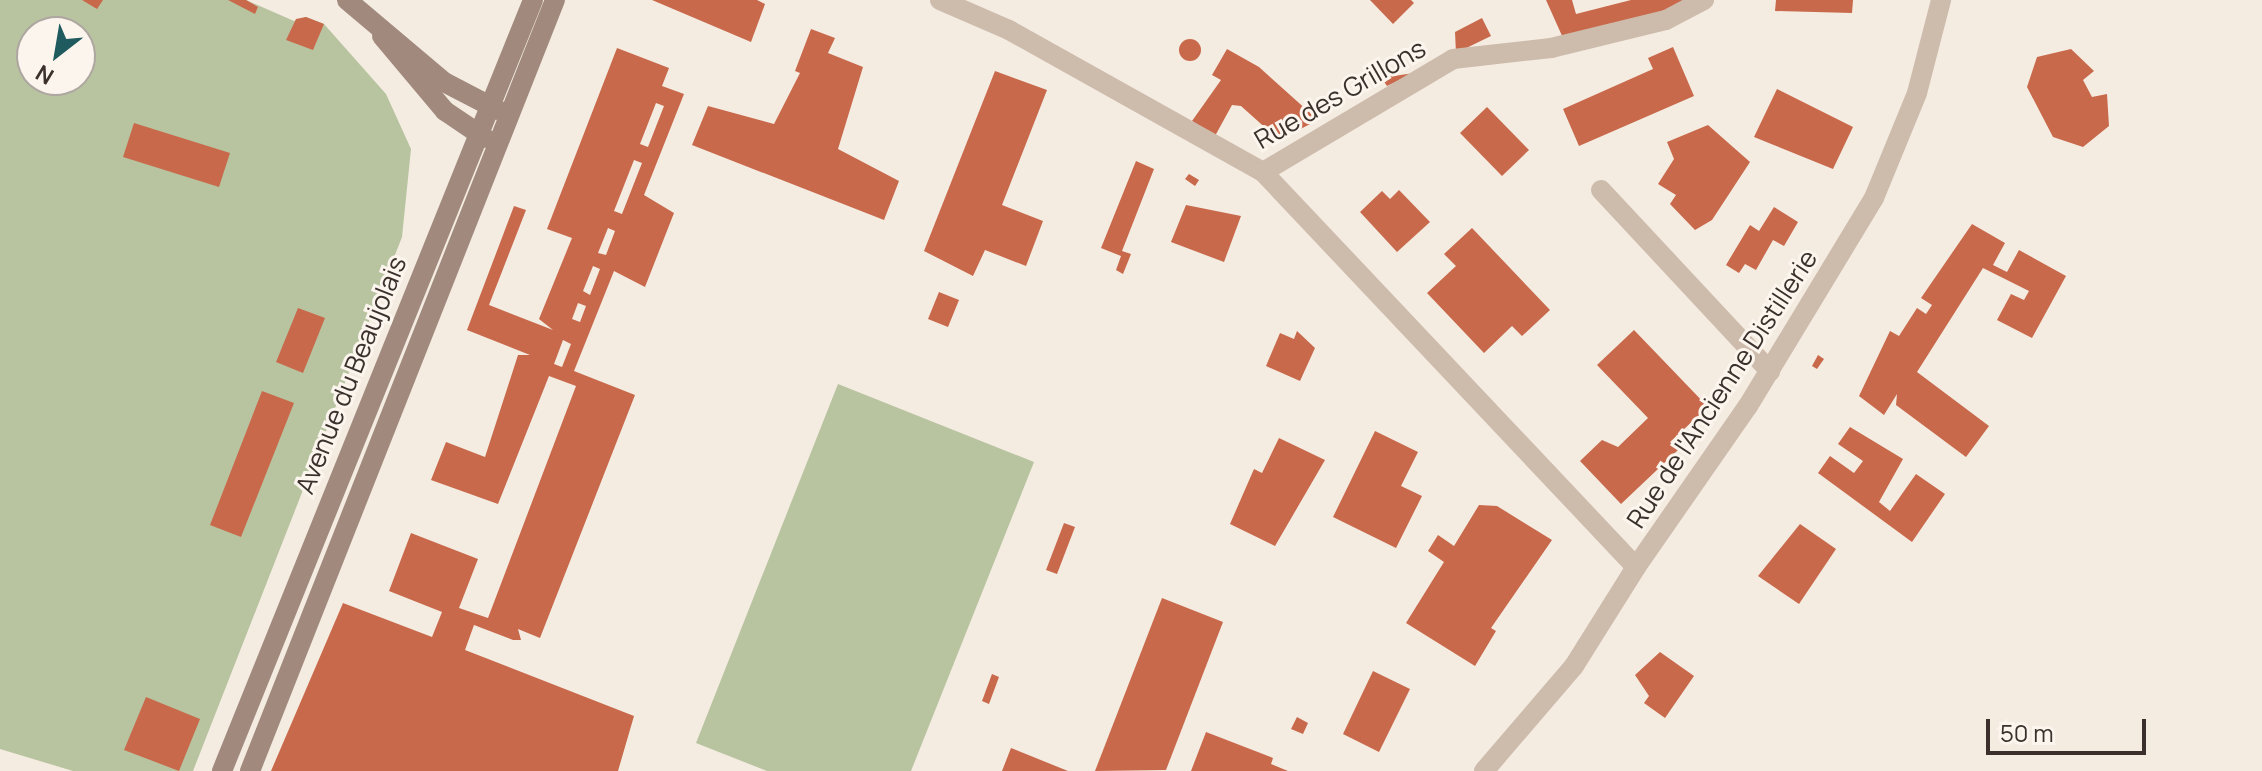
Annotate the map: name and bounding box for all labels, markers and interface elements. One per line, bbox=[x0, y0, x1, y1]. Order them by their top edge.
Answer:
north arrow bbox=[16, 16, 96, 96]
street label: Rue des Grillons bbox=[1249, 32, 1431, 156]
text: N bbox=[30, 58, 59, 92]
street label: Rue de l'Ancienne Distillerie bbox=[1620, 244, 1824, 534]
street label: Avenue du Beaujolais bbox=[289, 252, 413, 498]
scale bar bbox=[1990, 703, 2150, 753]
text: 50 m bbox=[2000, 716, 2054, 749]

